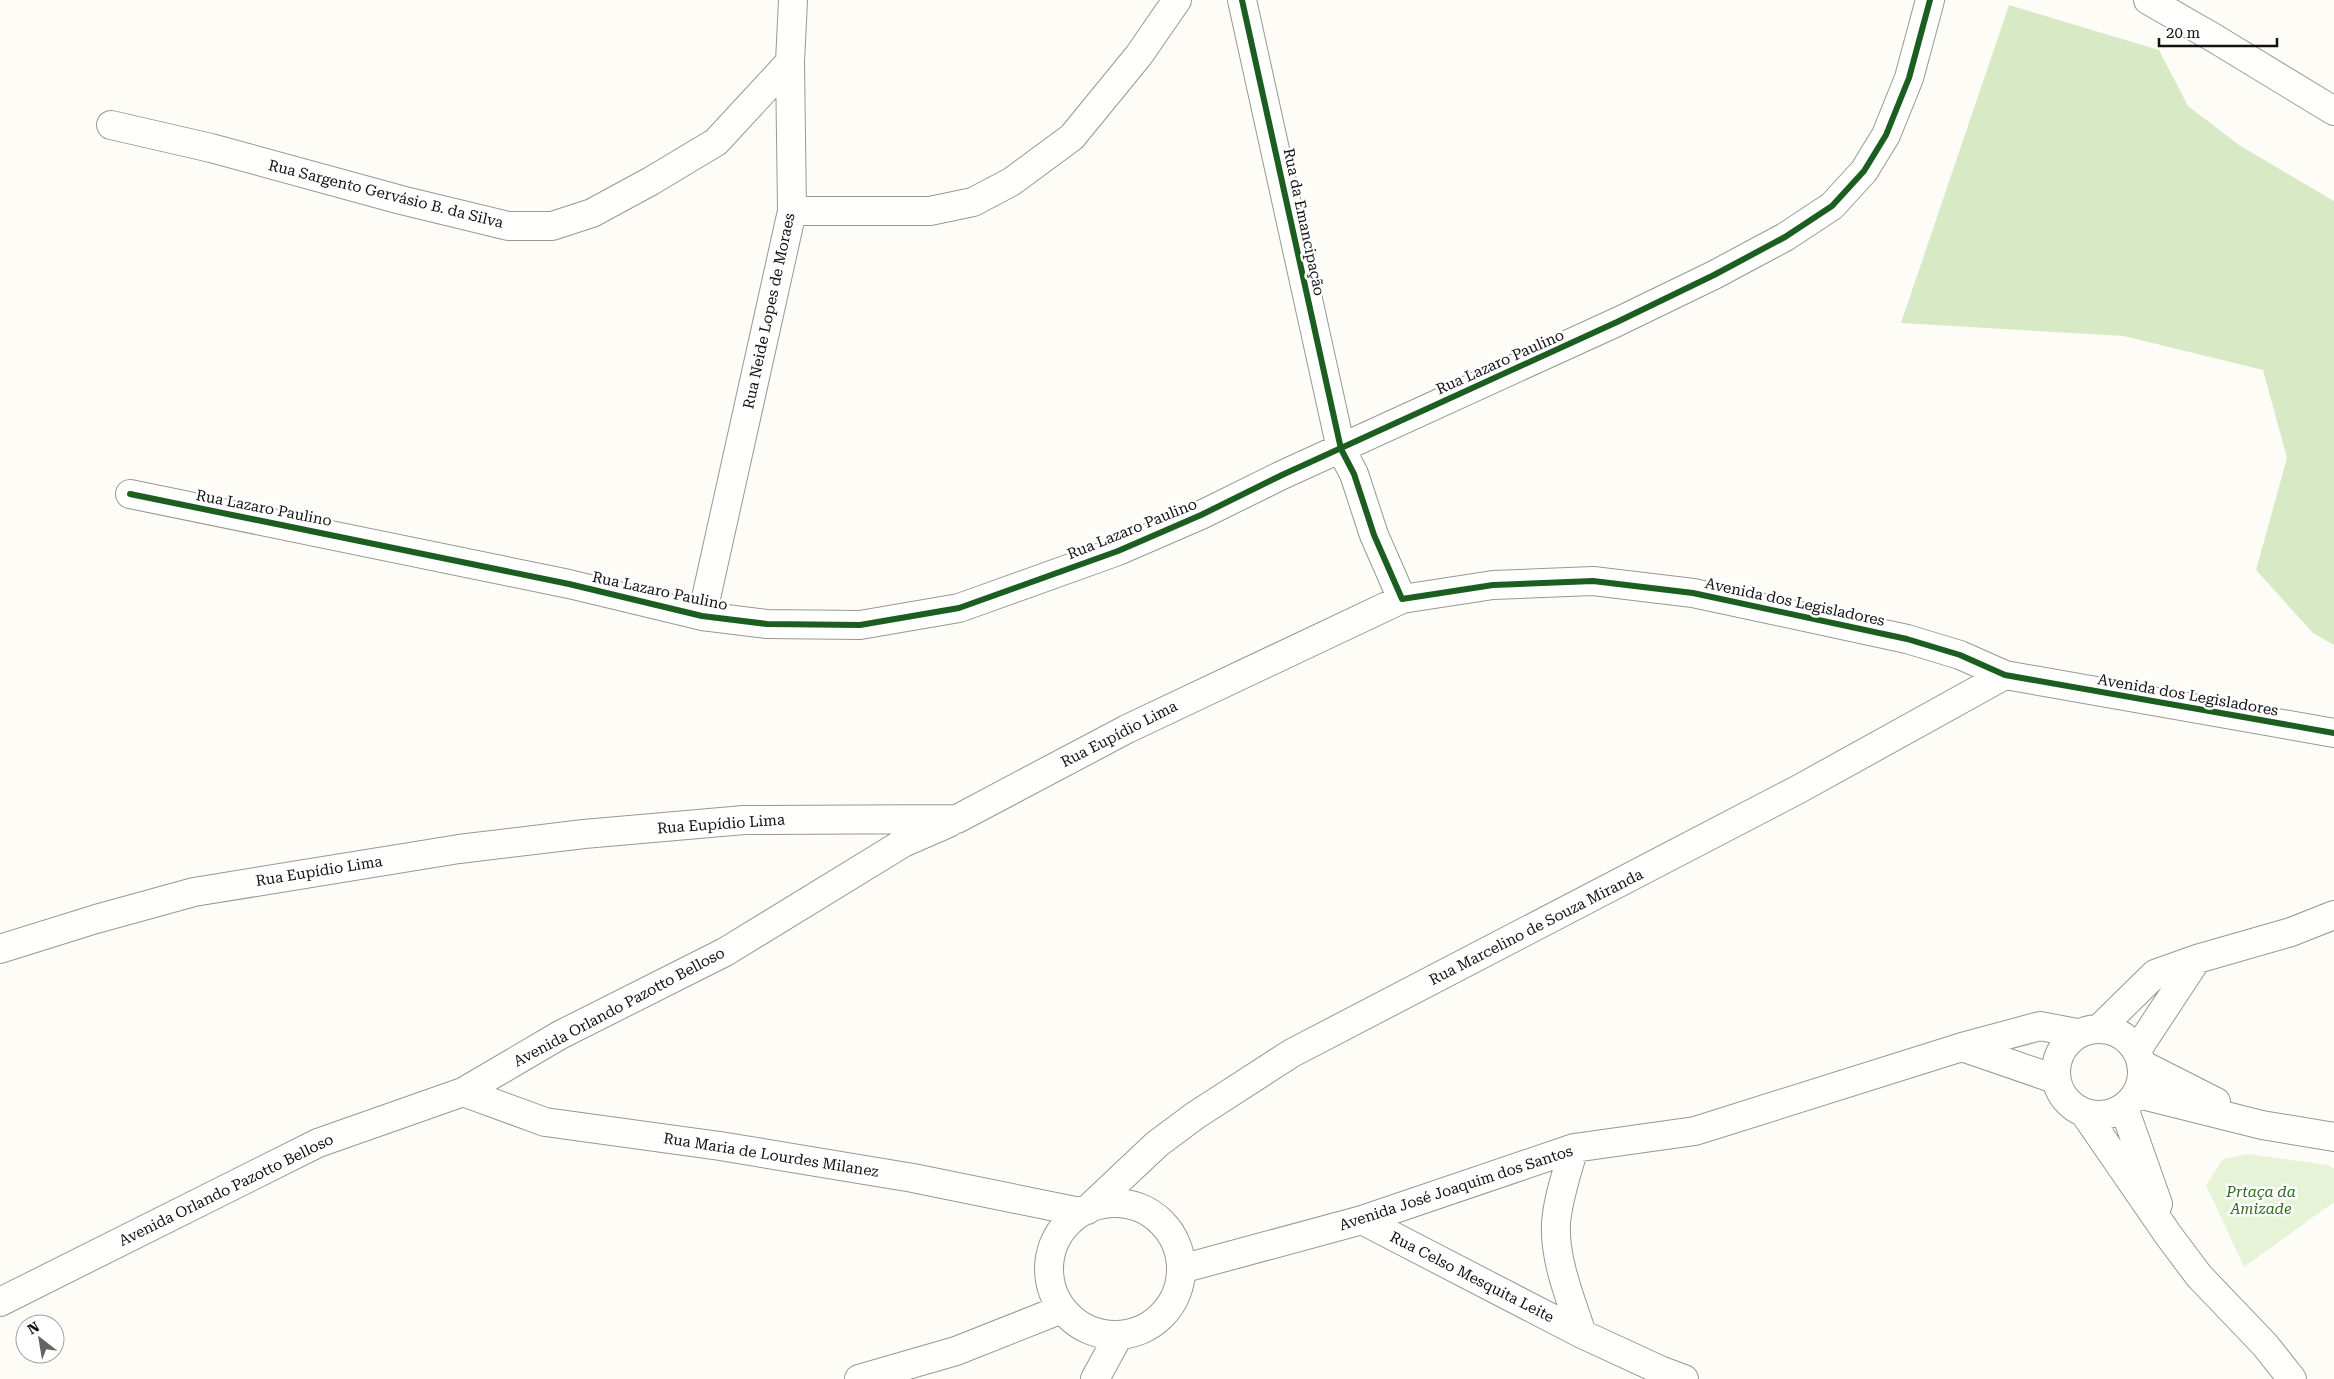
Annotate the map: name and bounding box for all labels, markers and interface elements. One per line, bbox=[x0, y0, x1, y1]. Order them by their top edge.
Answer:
scale bar bbox=[2159, 15, 2276, 47]
text: 20 m bbox=[2166, 24, 2201, 42]
street label: Rua da Emancipação bbox=[1280, 147, 1328, 297]
street label: Rua Sargento Gervásio B. da Silva bbox=[267, 156, 505, 232]
street label: Rua Neide Lopes de Moraes bbox=[739, 211, 799, 411]
street label: Rua Lazaro Paulino bbox=[1433, 326, 1567, 398]
street label: Rua Lazaro Paulino bbox=[194, 486, 334, 530]
street label: Rua Lazaro Paulino bbox=[1065, 495, 1199, 563]
street label: Rua Lazaro Paulino bbox=[591, 568, 729, 614]
street label: Avenida dos Legisladores bbox=[1704, 574, 1886, 630]
street label: Avenida dos Legisladores bbox=[2096, 670, 2280, 720]
street label: Rua Eupídio Lima bbox=[1058, 697, 1180, 771]
street label: Rua Eupídio Lima bbox=[656, 811, 786, 837]
street label: Rua Eupídio Lima bbox=[254, 852, 384, 890]
street label: Rua Marcelino de Souza Miranda bbox=[1426, 865, 1646, 989]
street label: Avenida Orlando Pazotto Belloso bbox=[510, 944, 728, 1070]
street label: Rua Maria de Lourdes Milanez bbox=[662, 1129, 880, 1181]
street label: Avenida Orlando Pazotto Belloso bbox=[116, 1130, 336, 1250]
street label: Avenida José Joaquim dos Santos bbox=[1337, 1142, 1575, 1234]
park label: Prtaça da Amizade bbox=[2225, 1183, 2296, 1218]
street label: Rua Celso Mesquita Leite bbox=[1387, 1228, 1557, 1326]
north arrow bbox=[15, 1314, 65, 1364]
text: N bbox=[25, 1318, 42, 1337]

